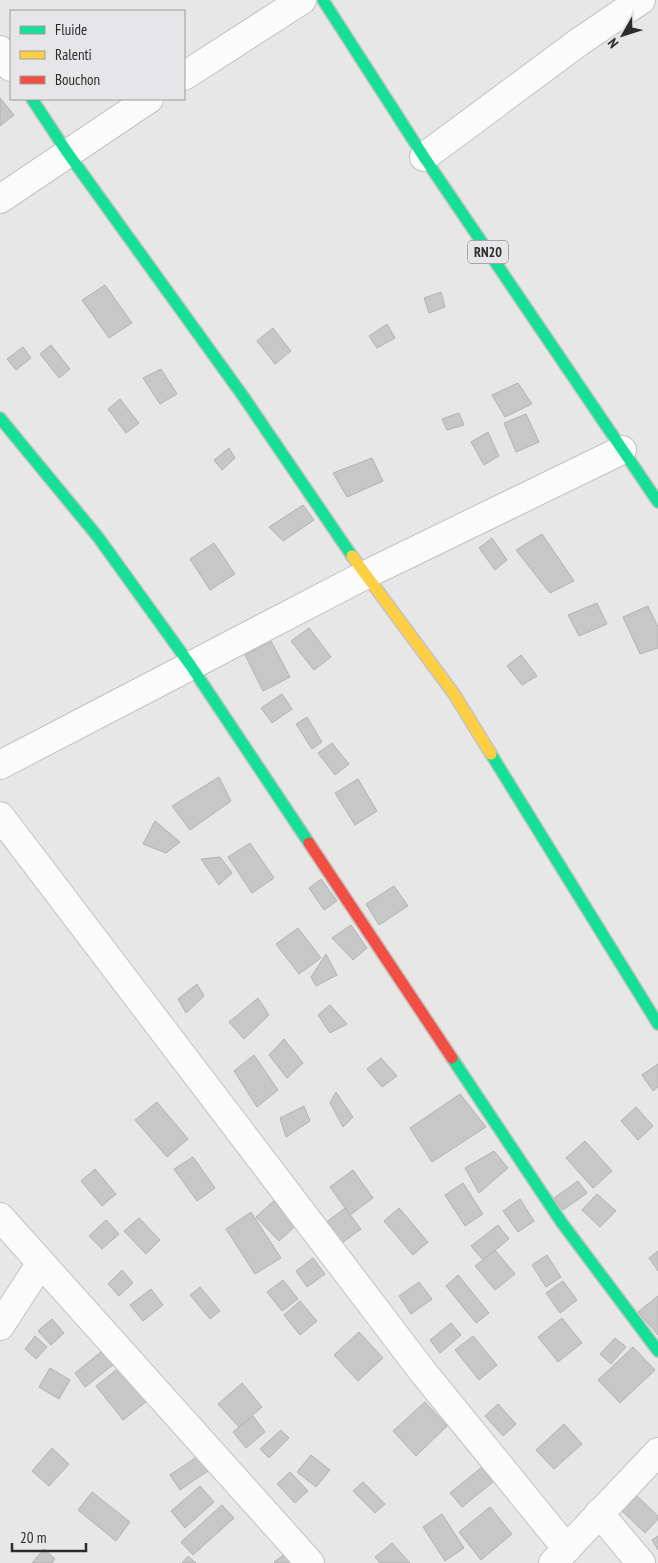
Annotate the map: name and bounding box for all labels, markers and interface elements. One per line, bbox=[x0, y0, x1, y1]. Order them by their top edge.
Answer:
legend bbox=[10, 10, 185, 100]
north arrow bbox=[598, 10, 648, 60]
text: Fluide bbox=[55, 20, 87, 39]
text: N bbox=[604, 35, 622, 52]
text: Ralenti bbox=[55, 45, 92, 64]
text: Bouchon bbox=[55, 70, 100, 89]
road number: RN20 bbox=[468, 240, 508, 264]
scale bar bbox=[12, 1520, 86, 1552]
text: 20 m bbox=[20, 1528, 46, 1547]

